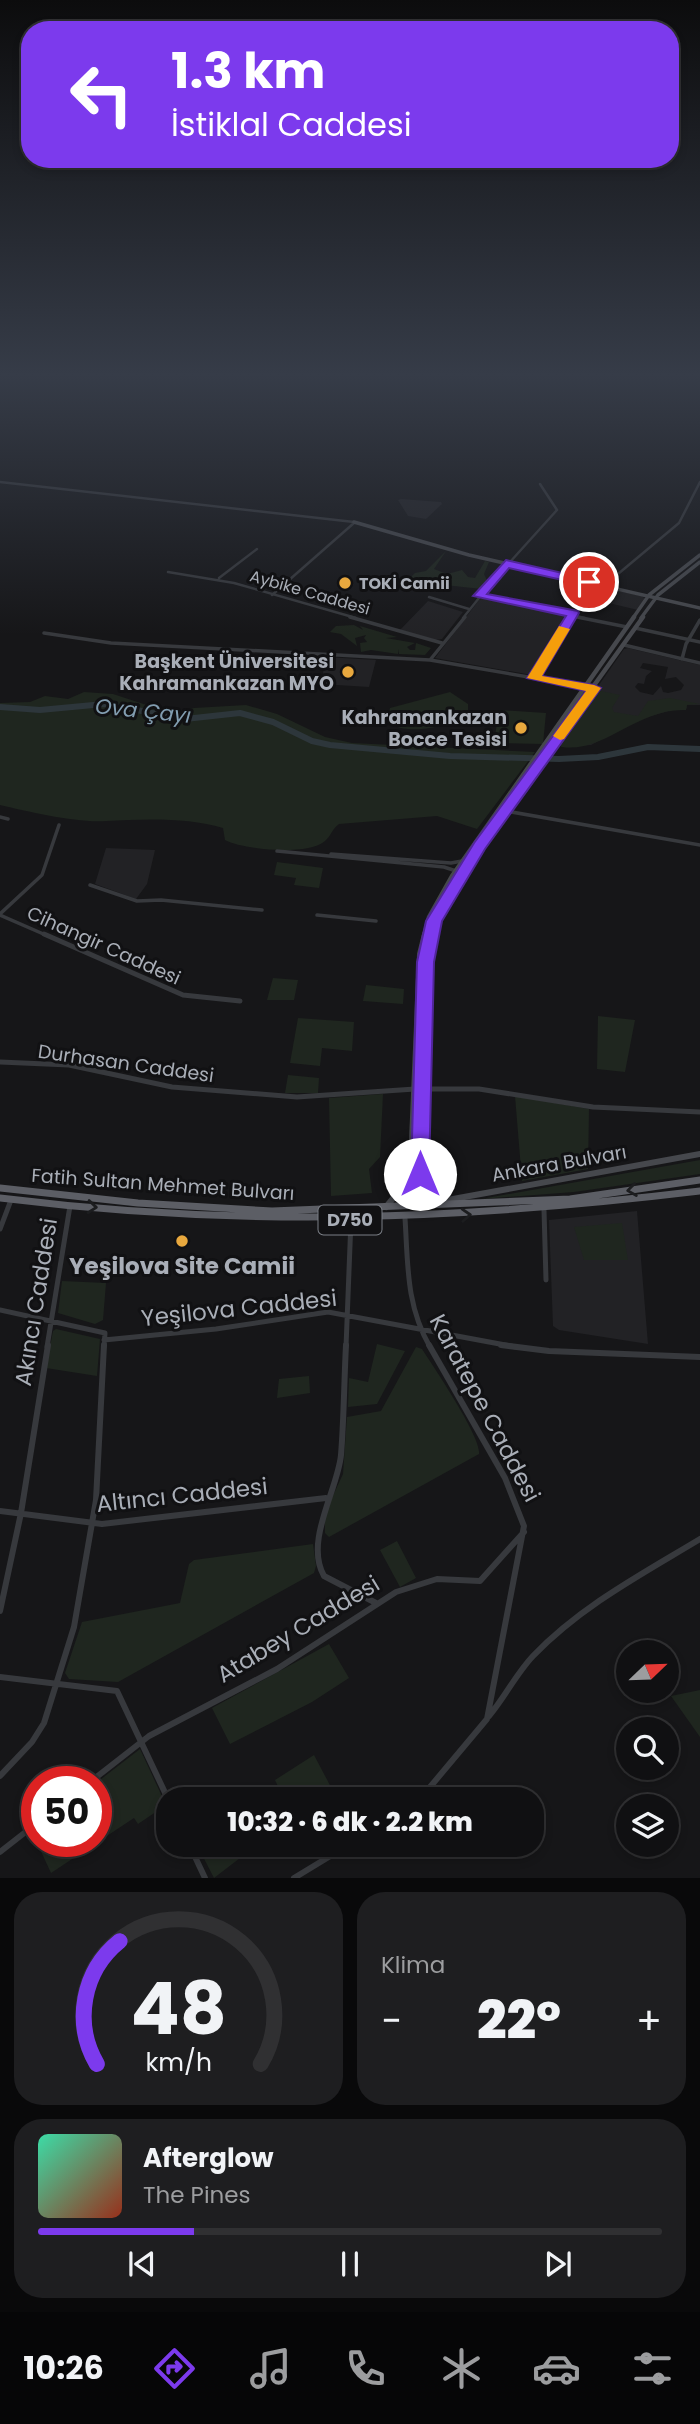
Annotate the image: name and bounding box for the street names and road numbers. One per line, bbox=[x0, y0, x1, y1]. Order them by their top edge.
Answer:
street label: Aybike Caddesi bbox=[247, 564, 373, 621]
street label: Cihangir Caddesi bbox=[23, 899, 185, 992]
street label: Durhasan Caddesi bbox=[36, 1038, 216, 1089]
street label: Ankara Bulvarı bbox=[490, 1138, 629, 1189]
street label: Fatih Sultan Mehmet Bulvarı bbox=[31, 1162, 295, 1207]
road number: D750 bbox=[318, 1205, 382, 1234]
street label: Akıncı Caddesi bbox=[7, 1216, 65, 1388]
street label: Yeşilova Caddesi bbox=[140, 1282, 338, 1334]
street label: Karatepe Caddesi bbox=[422, 1309, 548, 1507]
street label: Altıncı Caddesi bbox=[95, 1470, 269, 1520]
street label: Atabey Caddesi bbox=[211, 1568, 385, 1690]

